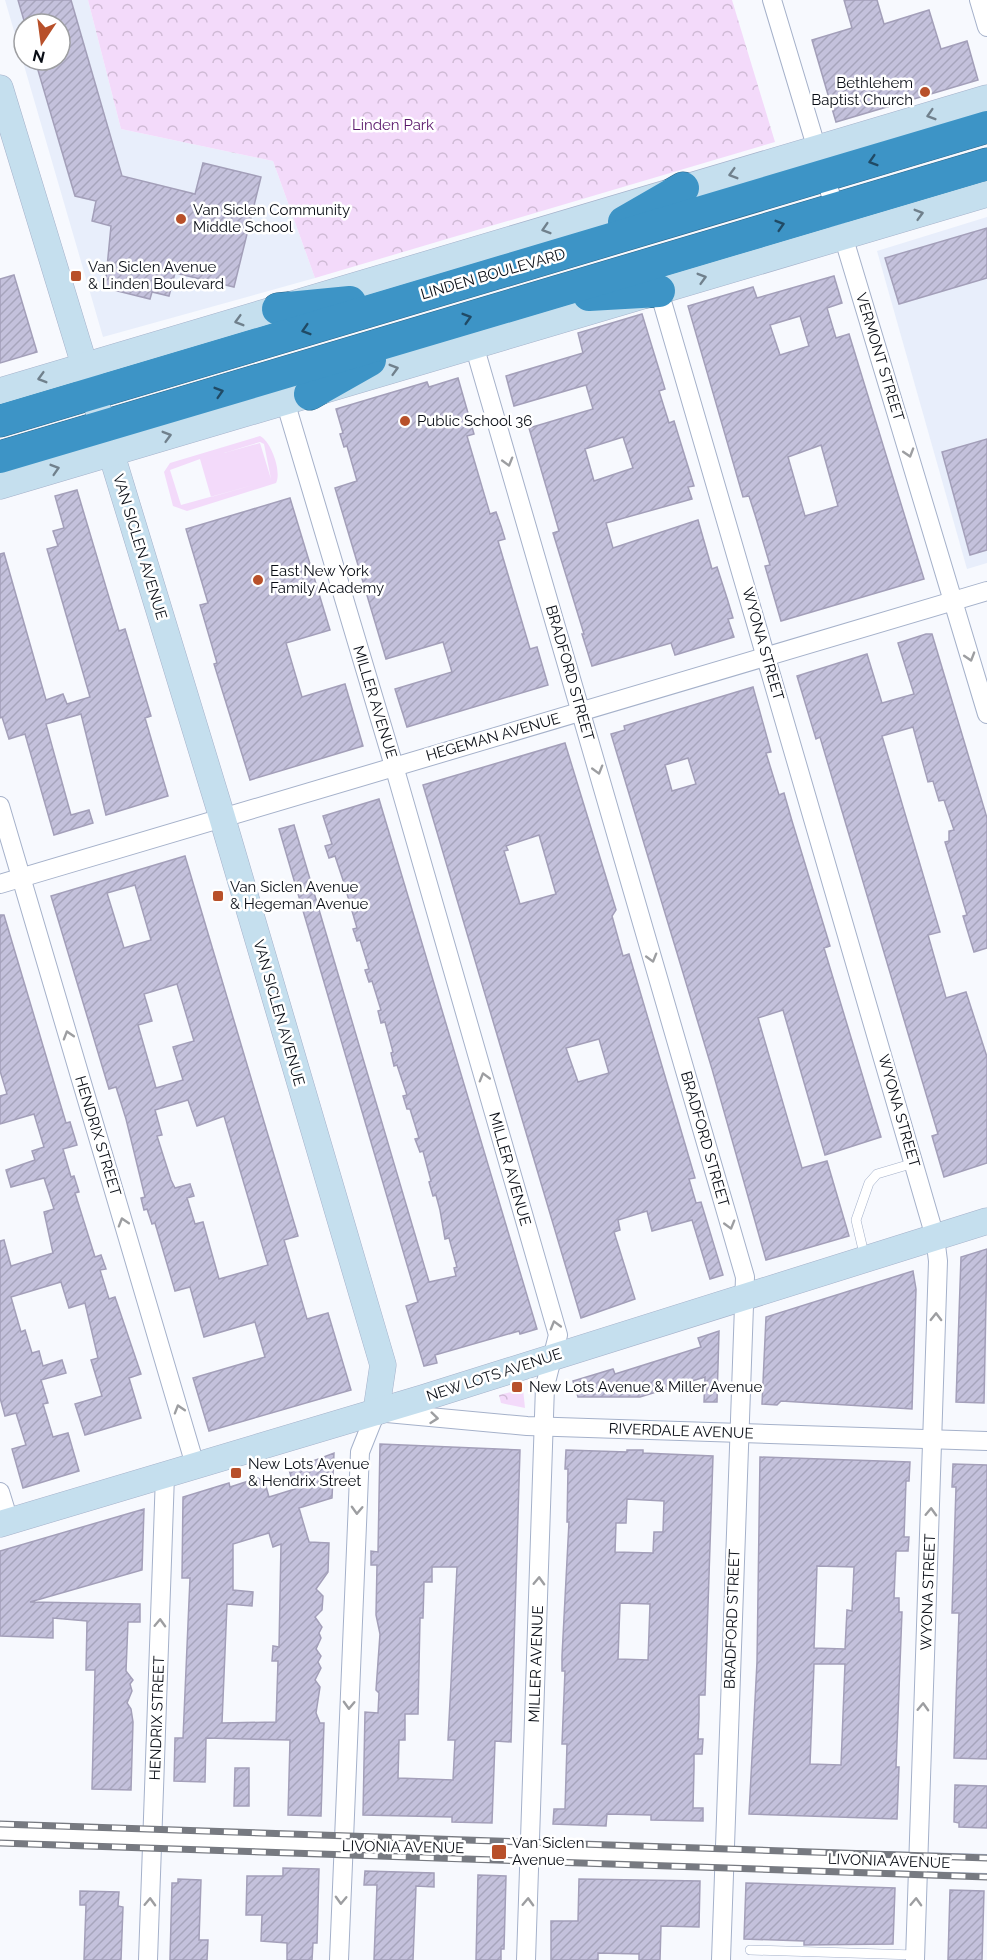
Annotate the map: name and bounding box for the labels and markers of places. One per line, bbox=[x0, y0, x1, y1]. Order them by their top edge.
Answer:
place label: Bethlehem Baptist Church bbox=[811, 74, 913, 109]
marker: Bethlehem Baptist Church bbox=[918, 85, 932, 99]
place label: Van Siclen Community Middle School bbox=[193, 201, 350, 236]
marker: Van Siclen Community Middle School bbox=[174, 212, 188, 226]
place label: Van Siclen Avenue & Linden Boulevard bbox=[88, 258, 224, 293]
marker: Van Siclen Avenue & Linden Boulevard bbox=[69, 269, 83, 283]
place label: Public School 36 bbox=[417, 412, 532, 430]
marker: Public School 36 bbox=[398, 414, 412, 428]
place label: East New York Family Academy bbox=[270, 562, 384, 597]
marker: East New York Family Academy bbox=[251, 573, 265, 587]
place label: Van Siclen Avenue & Hegeman Avenue bbox=[230, 878, 369, 913]
marker: Van Siclen Avenue & Hegeman Avenue bbox=[211, 889, 225, 903]
place label: New Lots Avenue & Miller Avenue bbox=[529, 1378, 762, 1396]
marker: New Lots Avenue & Miller Avenue bbox=[510, 1380, 524, 1394]
place label: New Lots Avenue & Hendrix Street bbox=[248, 1455, 370, 1490]
marker: New Lots Avenue & Hendrix Street bbox=[229, 1466, 243, 1480]
place label: Van Siclen Avenue bbox=[512, 1834, 584, 1869]
marker: Van Siclen Avenue bbox=[490, 1843, 508, 1861]

